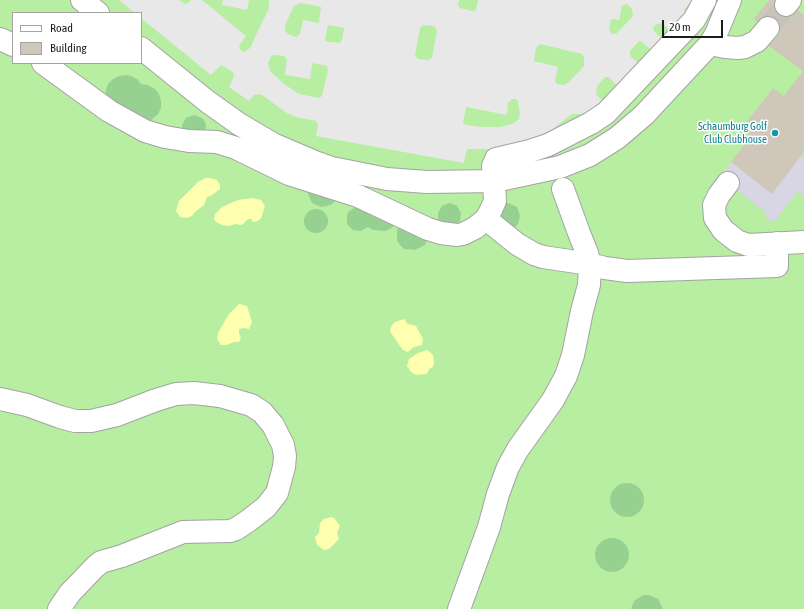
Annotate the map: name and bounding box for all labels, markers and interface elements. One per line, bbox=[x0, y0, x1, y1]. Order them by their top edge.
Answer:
legend bbox=[12, 12, 142, 64]
scale bar bbox=[664, 12, 725, 38]
text: 20 m bbox=[669, 20, 691, 34]
text: Road bbox=[50, 21, 73, 35]
text: Building bbox=[50, 41, 87, 55]
place label: Schaumburg Golf Club Clubhouse bbox=[698, 120, 767, 146]
marker: Schaumburg Golf Club Clubhouse bbox=[770, 128, 780, 138]

